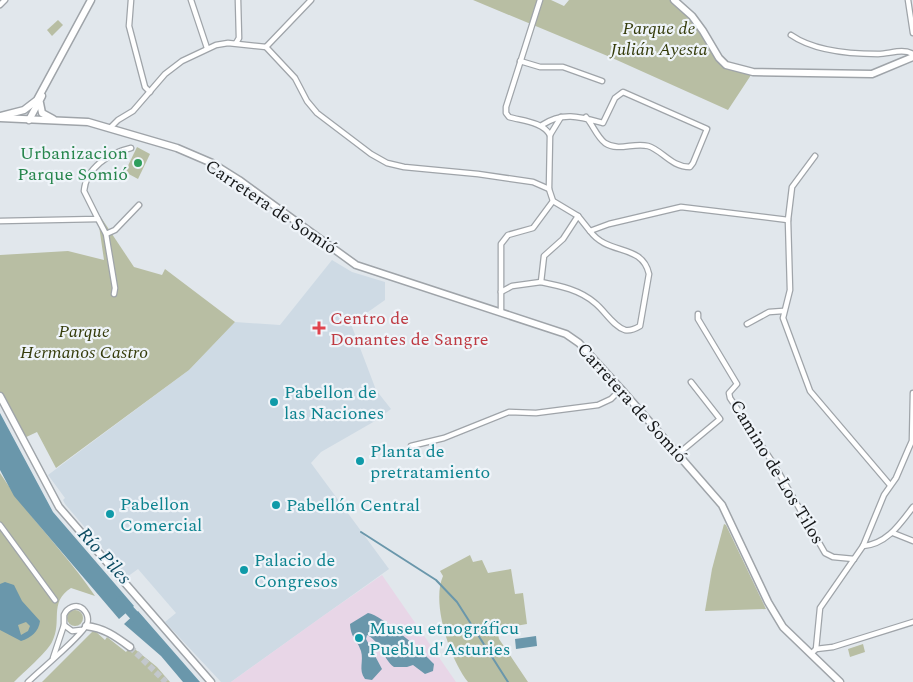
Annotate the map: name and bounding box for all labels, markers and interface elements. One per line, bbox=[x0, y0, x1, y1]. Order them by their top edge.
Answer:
park label: Parque de Julián Ayesta bbox=[608, 15, 708, 63]
place label: Urbanizacion Parque Somió bbox=[17, 140, 128, 188]
street label: Carretera de Somió bbox=[200, 153, 342, 261]
marker: Urbanizacion Parque Somió bbox=[132, 157, 144, 169]
place label: Centro de Donantes de Sangre bbox=[330, 305, 489, 353]
park label: Parque Hermanos Castro bbox=[20, 318, 148, 366]
marker: Centro de Donantes de Sangre bbox=[312, 321, 326, 335]
street label: Carretera de Somió bbox=[570, 337, 694, 469]
place label: Pabellon de las Naciones bbox=[284, 379, 384, 427]
street label: Camino de Los Tilos bbox=[723, 394, 831, 550]
marker: Pabellon de las Naciones bbox=[268, 396, 280, 408]
place label: Planta de pretratamiento bbox=[370, 438, 490, 486]
marker: Planta de pretratamiento bbox=[354, 455, 366, 467]
place label: Pabellon Comercial bbox=[120, 491, 202, 539]
place label: Pabellón Central bbox=[286, 492, 420, 519]
marker: Pabellón Central bbox=[270, 499, 282, 511]
marker: Pabellon Comercial bbox=[104, 508, 116, 520]
water label: Río Piles bbox=[70, 521, 138, 591]
place label: Palacio de Congresos bbox=[254, 547, 338, 595]
marker: Palacio de Congresos bbox=[238, 564, 250, 576]
place label: Museu etnográficu Pueblu d'Asturies bbox=[369, 615, 519, 663]
marker: Museu etnográficu Pueblu d'Asturies bbox=[353, 632, 365, 644]

